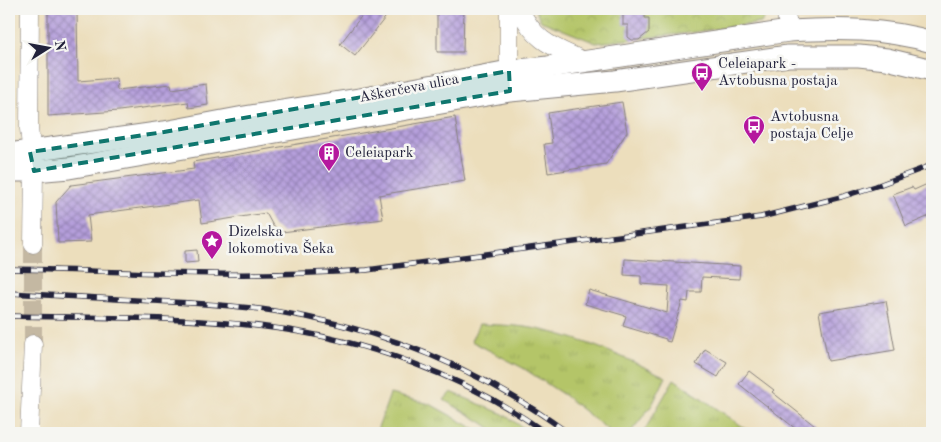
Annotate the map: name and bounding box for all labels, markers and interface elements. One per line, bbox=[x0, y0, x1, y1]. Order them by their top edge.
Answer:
north arrow bbox=[22, 22, 72, 72]
text: N bbox=[52, 39, 68, 53]
place label: Celeiapark - Avtobusna postaja bbox=[718, 57, 838, 89]
bus stop icon: Celeiapark - Avtobusna postaja bbox=[690, 61, 714, 92]
street label: Aškerčeva ulica bbox=[358, 72, 461, 106]
place label: Avtobusna postaja Celje bbox=[770, 110, 854, 142]
bus stop icon: Avtobusna postaja Celje bbox=[742, 114, 766, 145]
building icon: Celeiapark bbox=[317, 141, 341, 172]
place label: Celeiapark bbox=[345, 146, 414, 161]
place label: Dizelska lokomotiva Šeka bbox=[228, 225, 334, 257]
place icon: Dizelska lokomotiva Šeka bbox=[200, 229, 224, 260]

